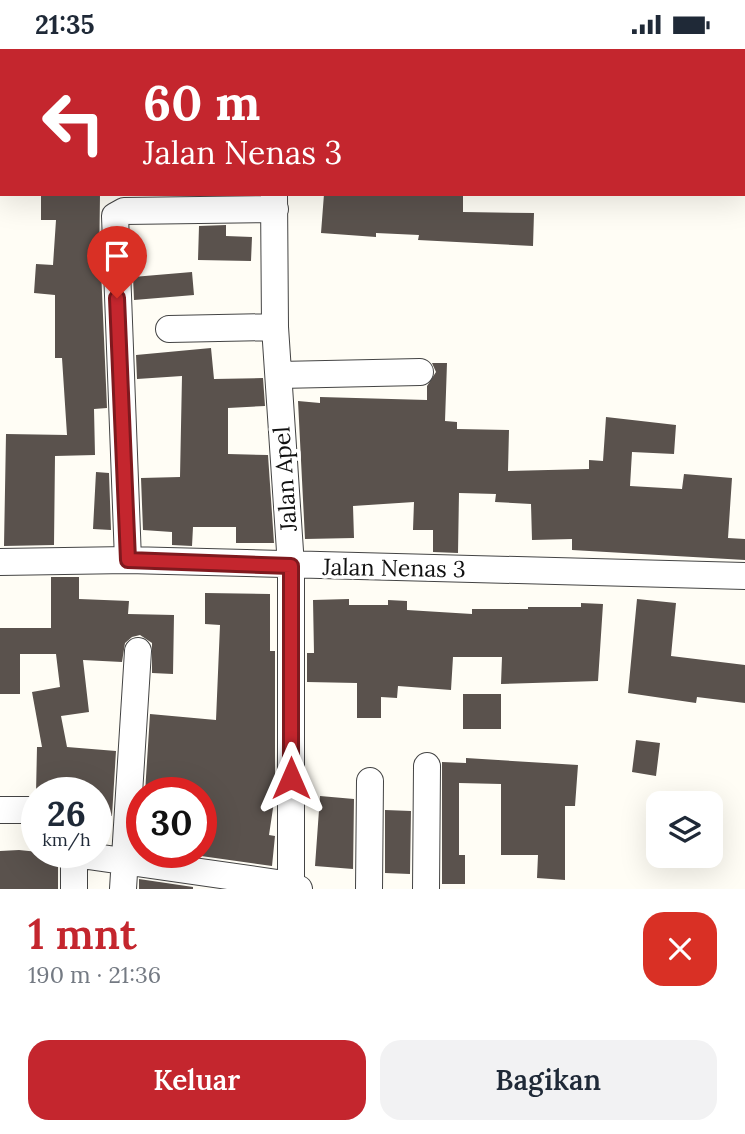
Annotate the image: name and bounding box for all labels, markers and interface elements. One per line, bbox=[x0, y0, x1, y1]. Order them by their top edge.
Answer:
text: 21:35 bbox=[35, 8, 95, 41]
text: 60 m bbox=[143, 71, 260, 133]
icon: left bbox=[28, 77, 119, 168]
text: Jalan Nenas 3 bbox=[143, 132, 342, 173]
pin bbox=[87, 226, 147, 298]
icon: arrive bbox=[98, 237, 136, 275]
street label: Jalan Apel bbox=[266, 426, 303, 533]
street label: Jalan Nenas 3 bbox=[321, 552, 466, 583]
position arrow bbox=[254, 741, 328, 815]
speed limit sign: 30 bbox=[126, 777, 217, 868]
text: 26 bbox=[47, 791, 86, 836]
map controls bbox=[646, 791, 723, 868]
button: layers bbox=[646, 791, 723, 868]
text: km/h bbox=[42, 828, 91, 851]
text: 1 mnt bbox=[28, 907, 137, 961]
button: close bbox=[643, 912, 717, 986]
text: 190 m · 21:36 bbox=[28, 960, 161, 989]
button: Keluar bbox=[28, 1040, 366, 1120]
button: Bagikan bbox=[380, 1040, 717, 1120]

